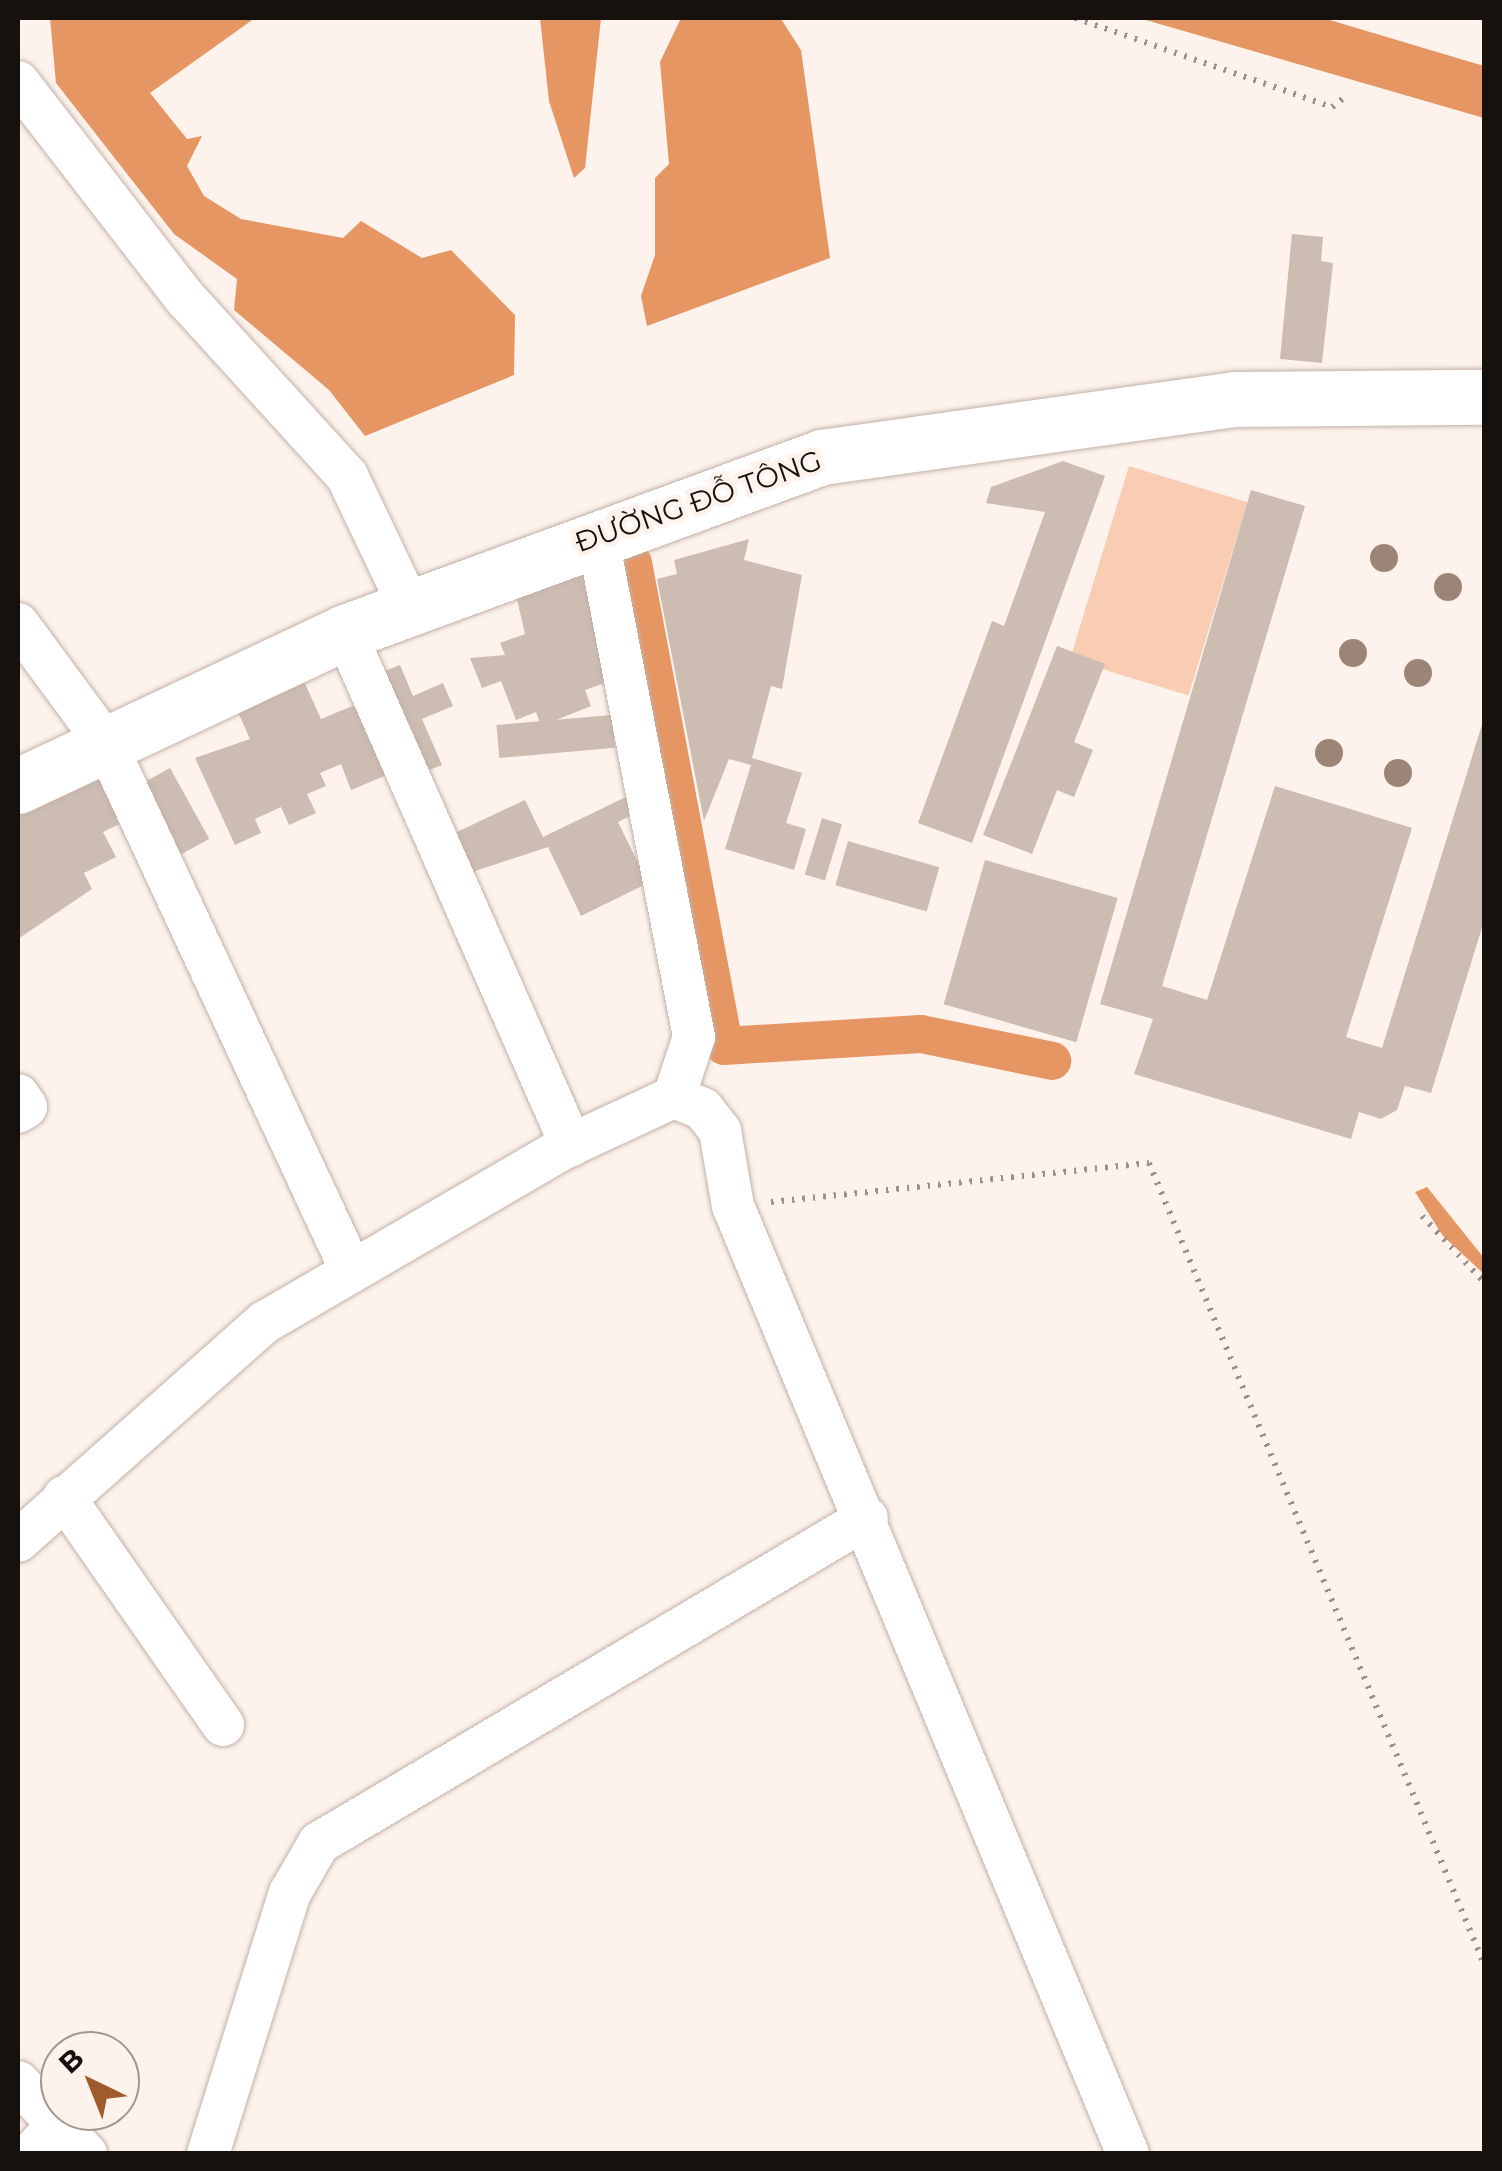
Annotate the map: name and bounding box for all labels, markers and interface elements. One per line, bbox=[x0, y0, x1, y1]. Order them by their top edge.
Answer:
street label: ĐƯỜNG ĐỖ TÔNG bbox=[570, 443, 826, 559]
north arrow bbox=[40, 2031, 140, 2131]
text: B bbox=[51, 2041, 90, 2080]

